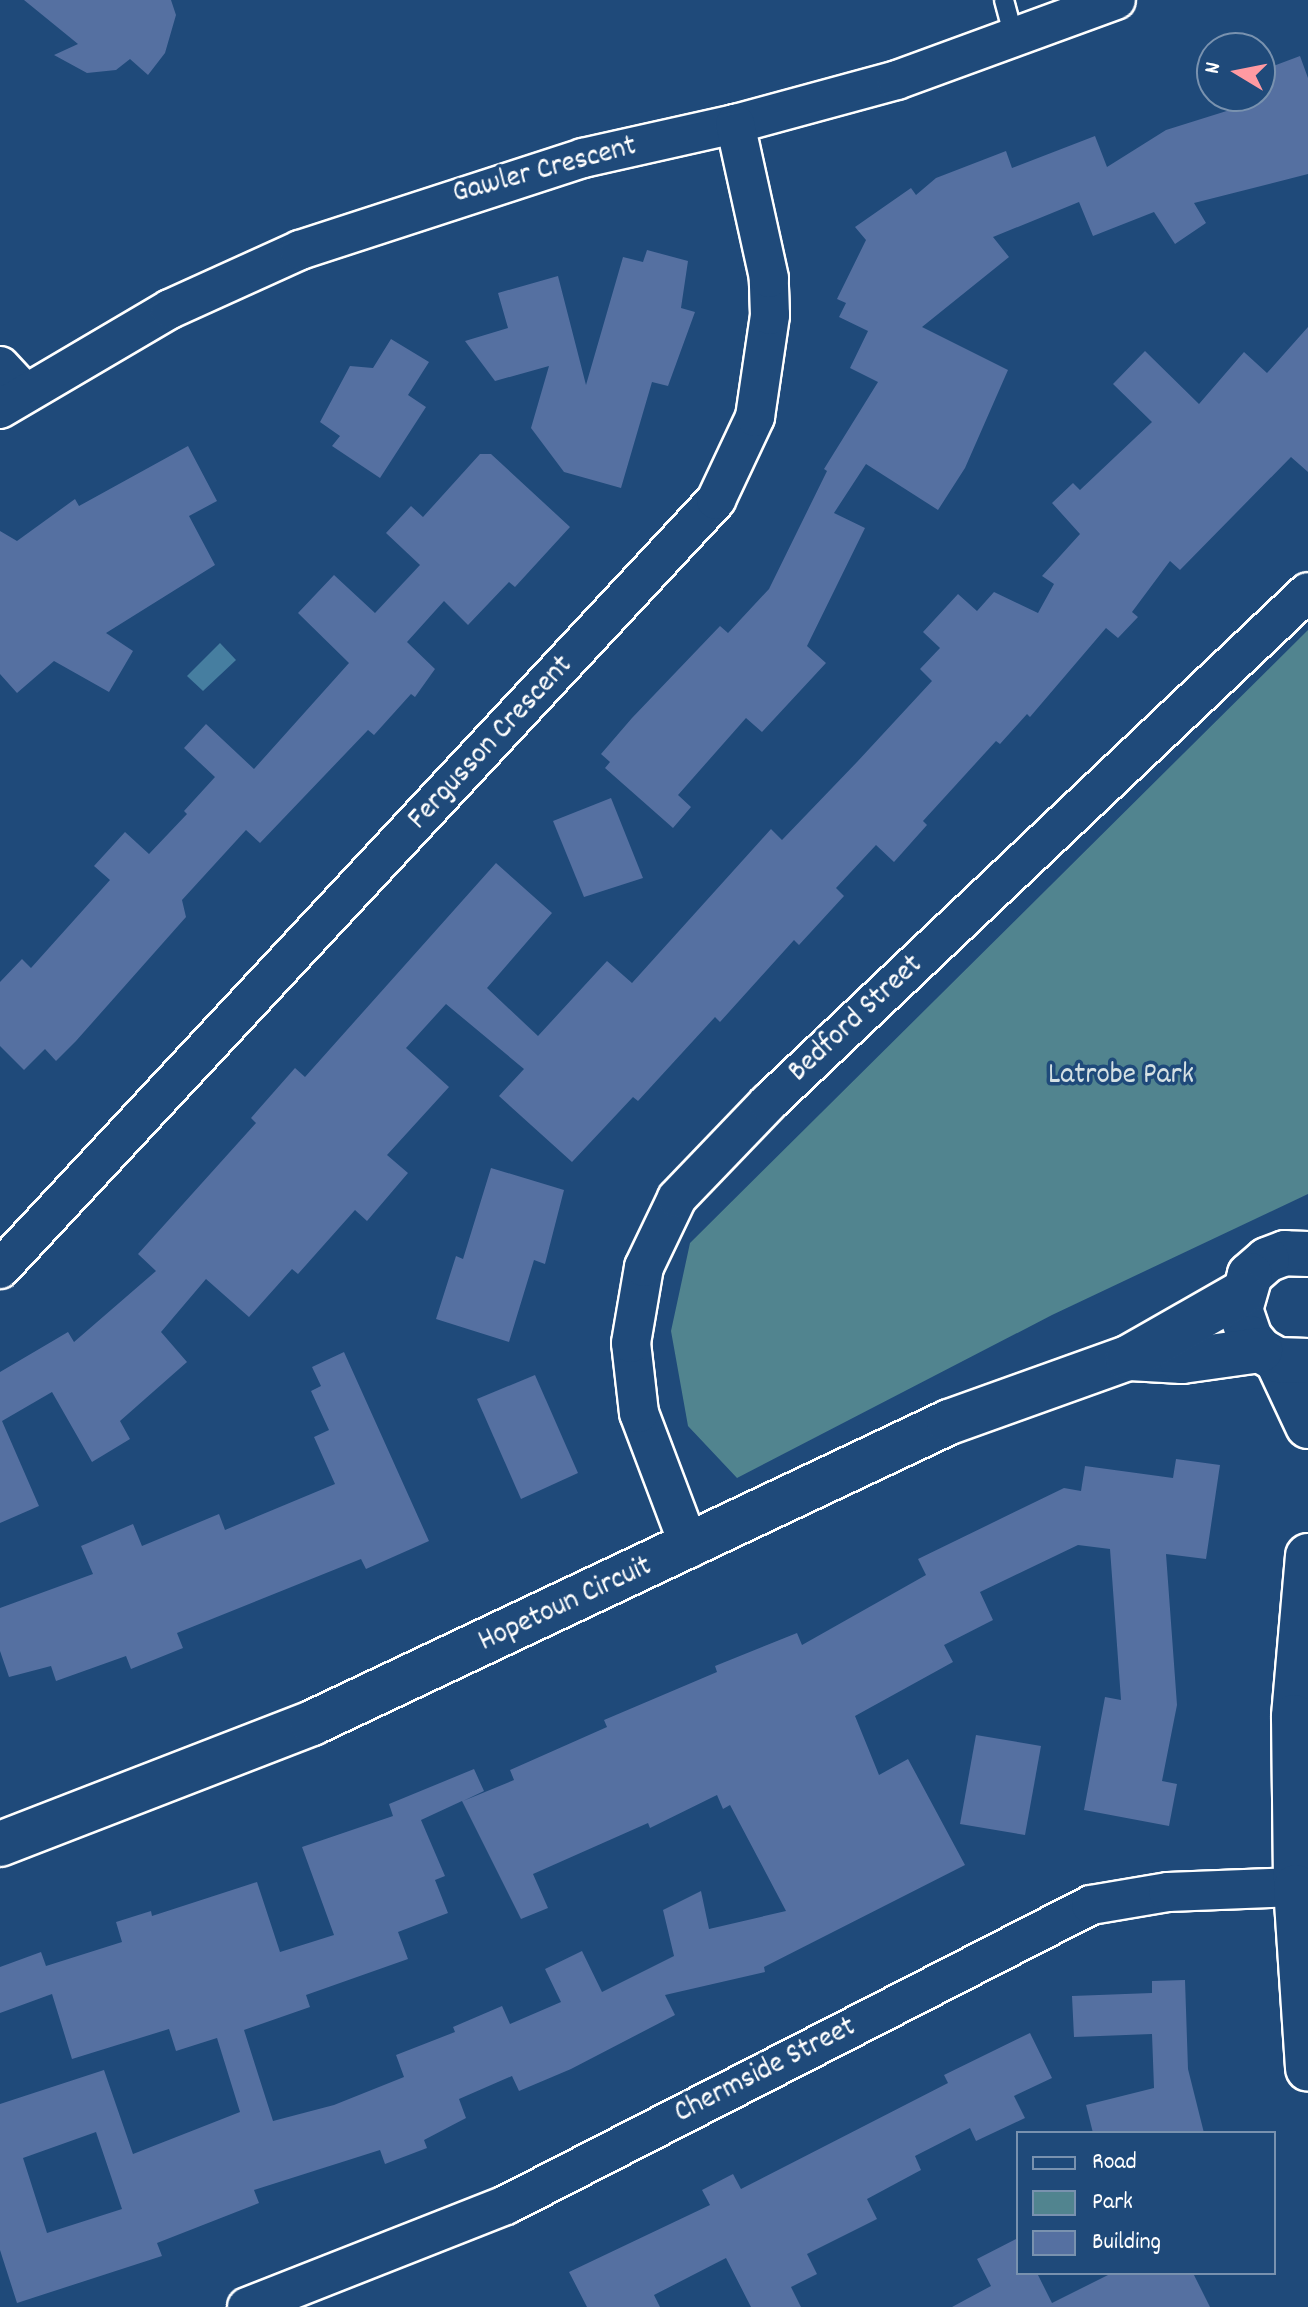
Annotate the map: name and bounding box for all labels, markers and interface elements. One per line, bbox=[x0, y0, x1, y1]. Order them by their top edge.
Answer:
north arrow bbox=[1196, 32, 1276, 112]
text: N bbox=[1198, 60, 1230, 76]
street label: Gawler Crescent bbox=[449, 130, 641, 214]
street label: Fergusson Crescent bbox=[402, 649, 582, 839]
street label: Bedford Street bbox=[782, 949, 932, 1091]
park label: Latrobe Park bbox=[1048, 1059, 1194, 1095]
street label: Hopetoun Circuit bbox=[474, 1550, 658, 1662]
street label: Chermside Street bbox=[669, 2011, 863, 2133]
legend bbox=[1016, 2131, 1276, 2275]
text: Road bbox=[1092, 2146, 1137, 2180]
text: Park bbox=[1092, 2186, 1133, 2220]
text: Building bbox=[1092, 2226, 1161, 2260]

